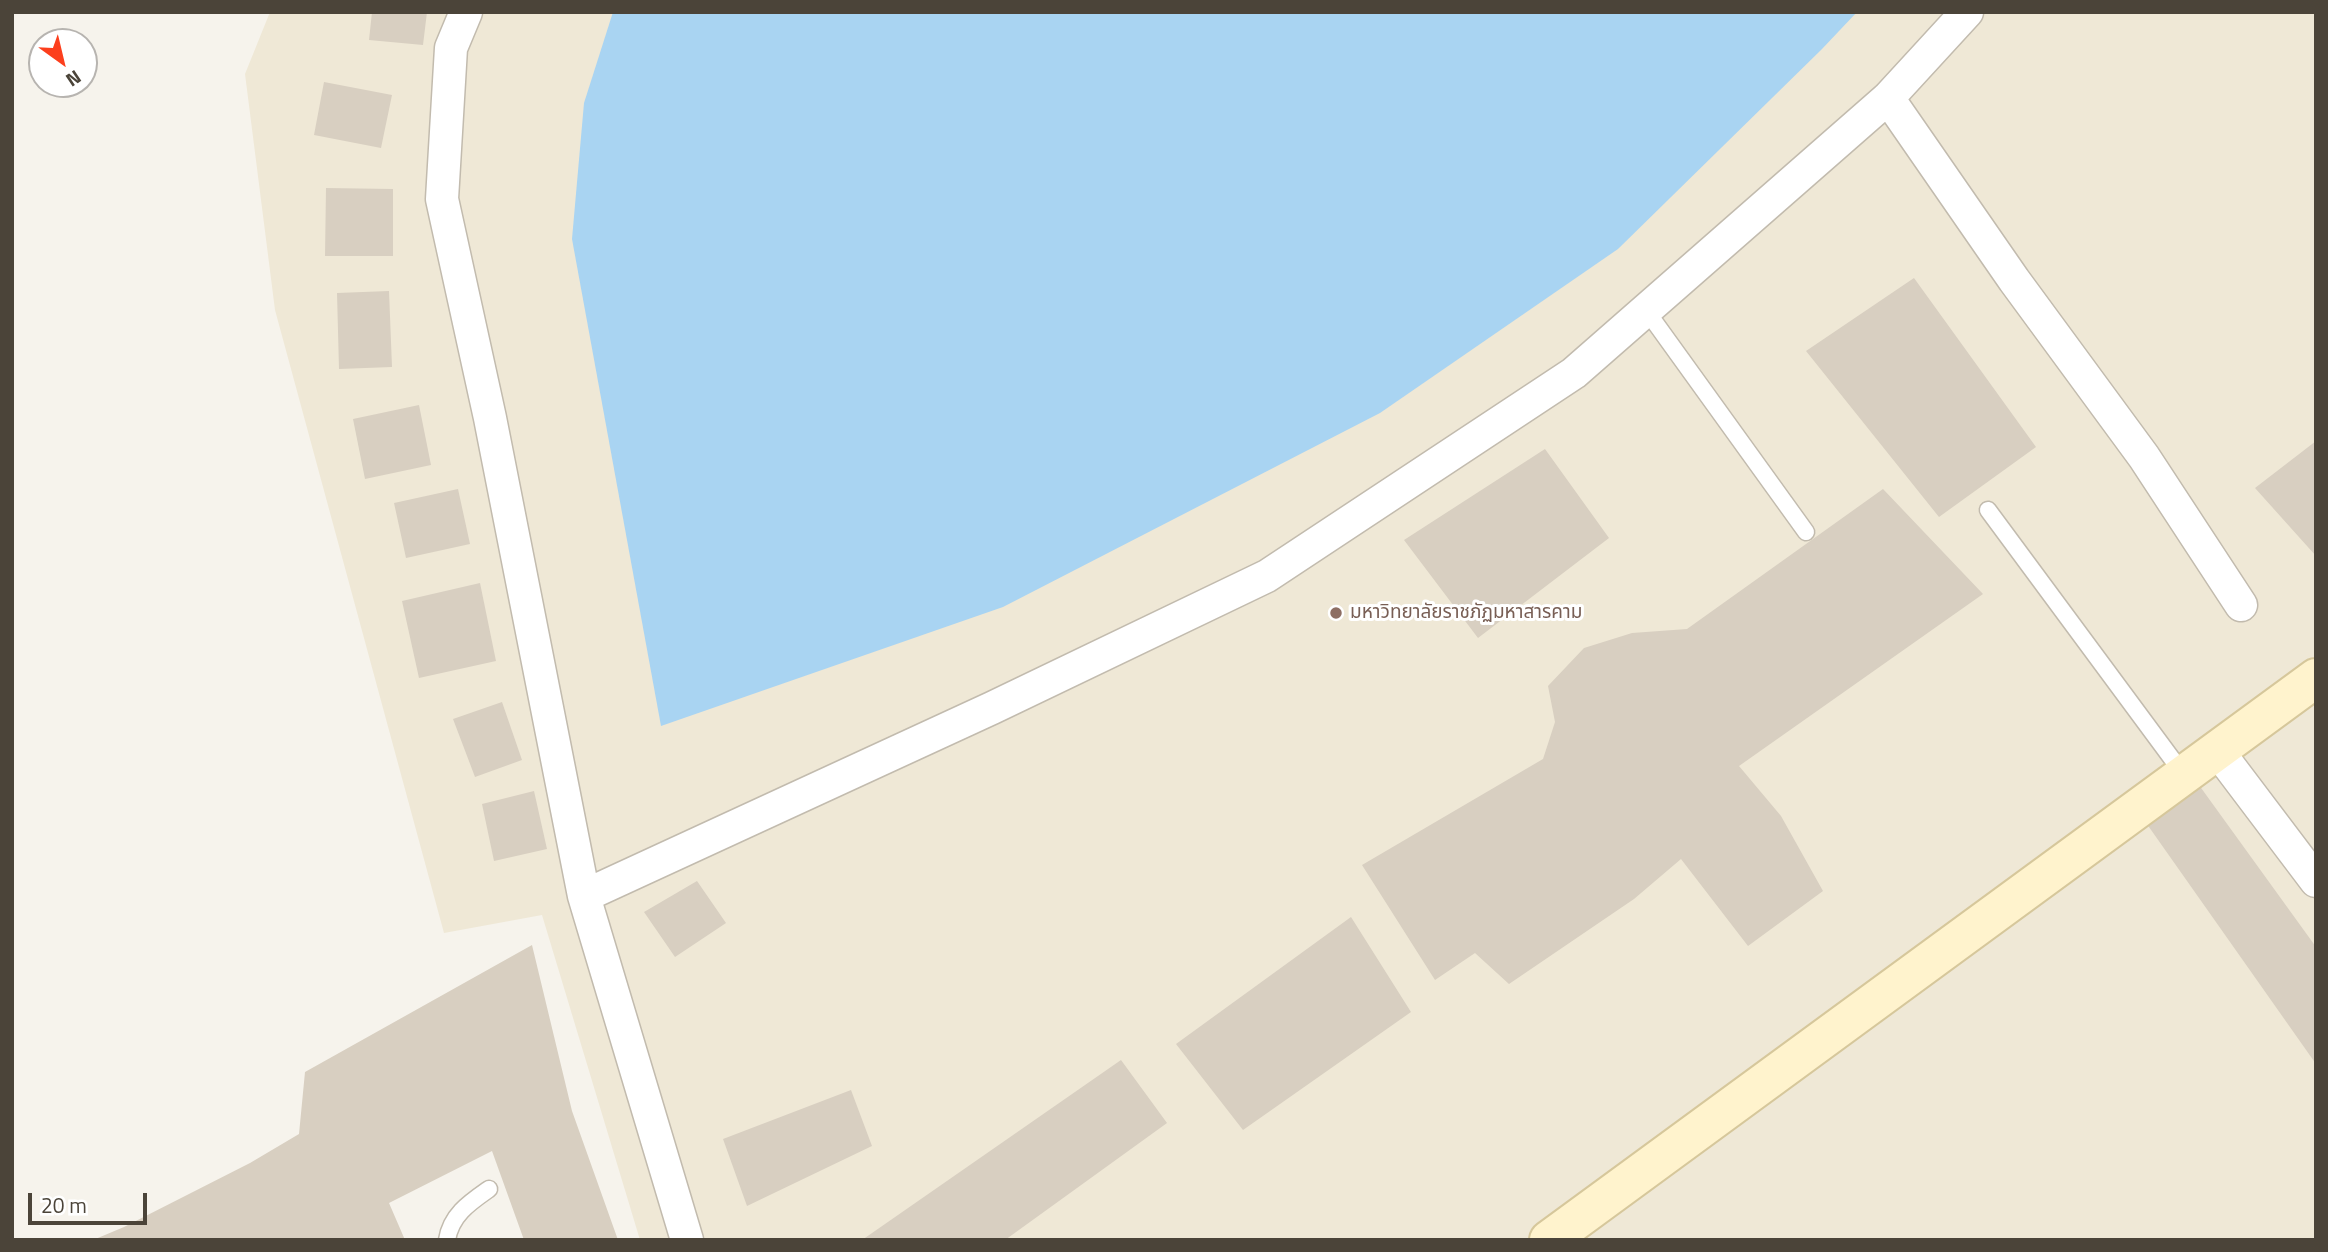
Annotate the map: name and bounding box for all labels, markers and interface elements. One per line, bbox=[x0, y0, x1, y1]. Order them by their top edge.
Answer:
north arrow bbox=[28, 28, 98, 98]
text: N bbox=[60, 63, 87, 95]
place label: มหาวิทยาลัยราชภัฏมหาสารคาม bbox=[1350, 602, 1582, 624]
marker: มหาวิทยาลัยราชภัฏมหาสารคาม bbox=[1328, 605, 1344, 621]
scale bar bbox=[32, 1178, 150, 1222]
text: 20 m bbox=[41, 1189, 87, 1221]

